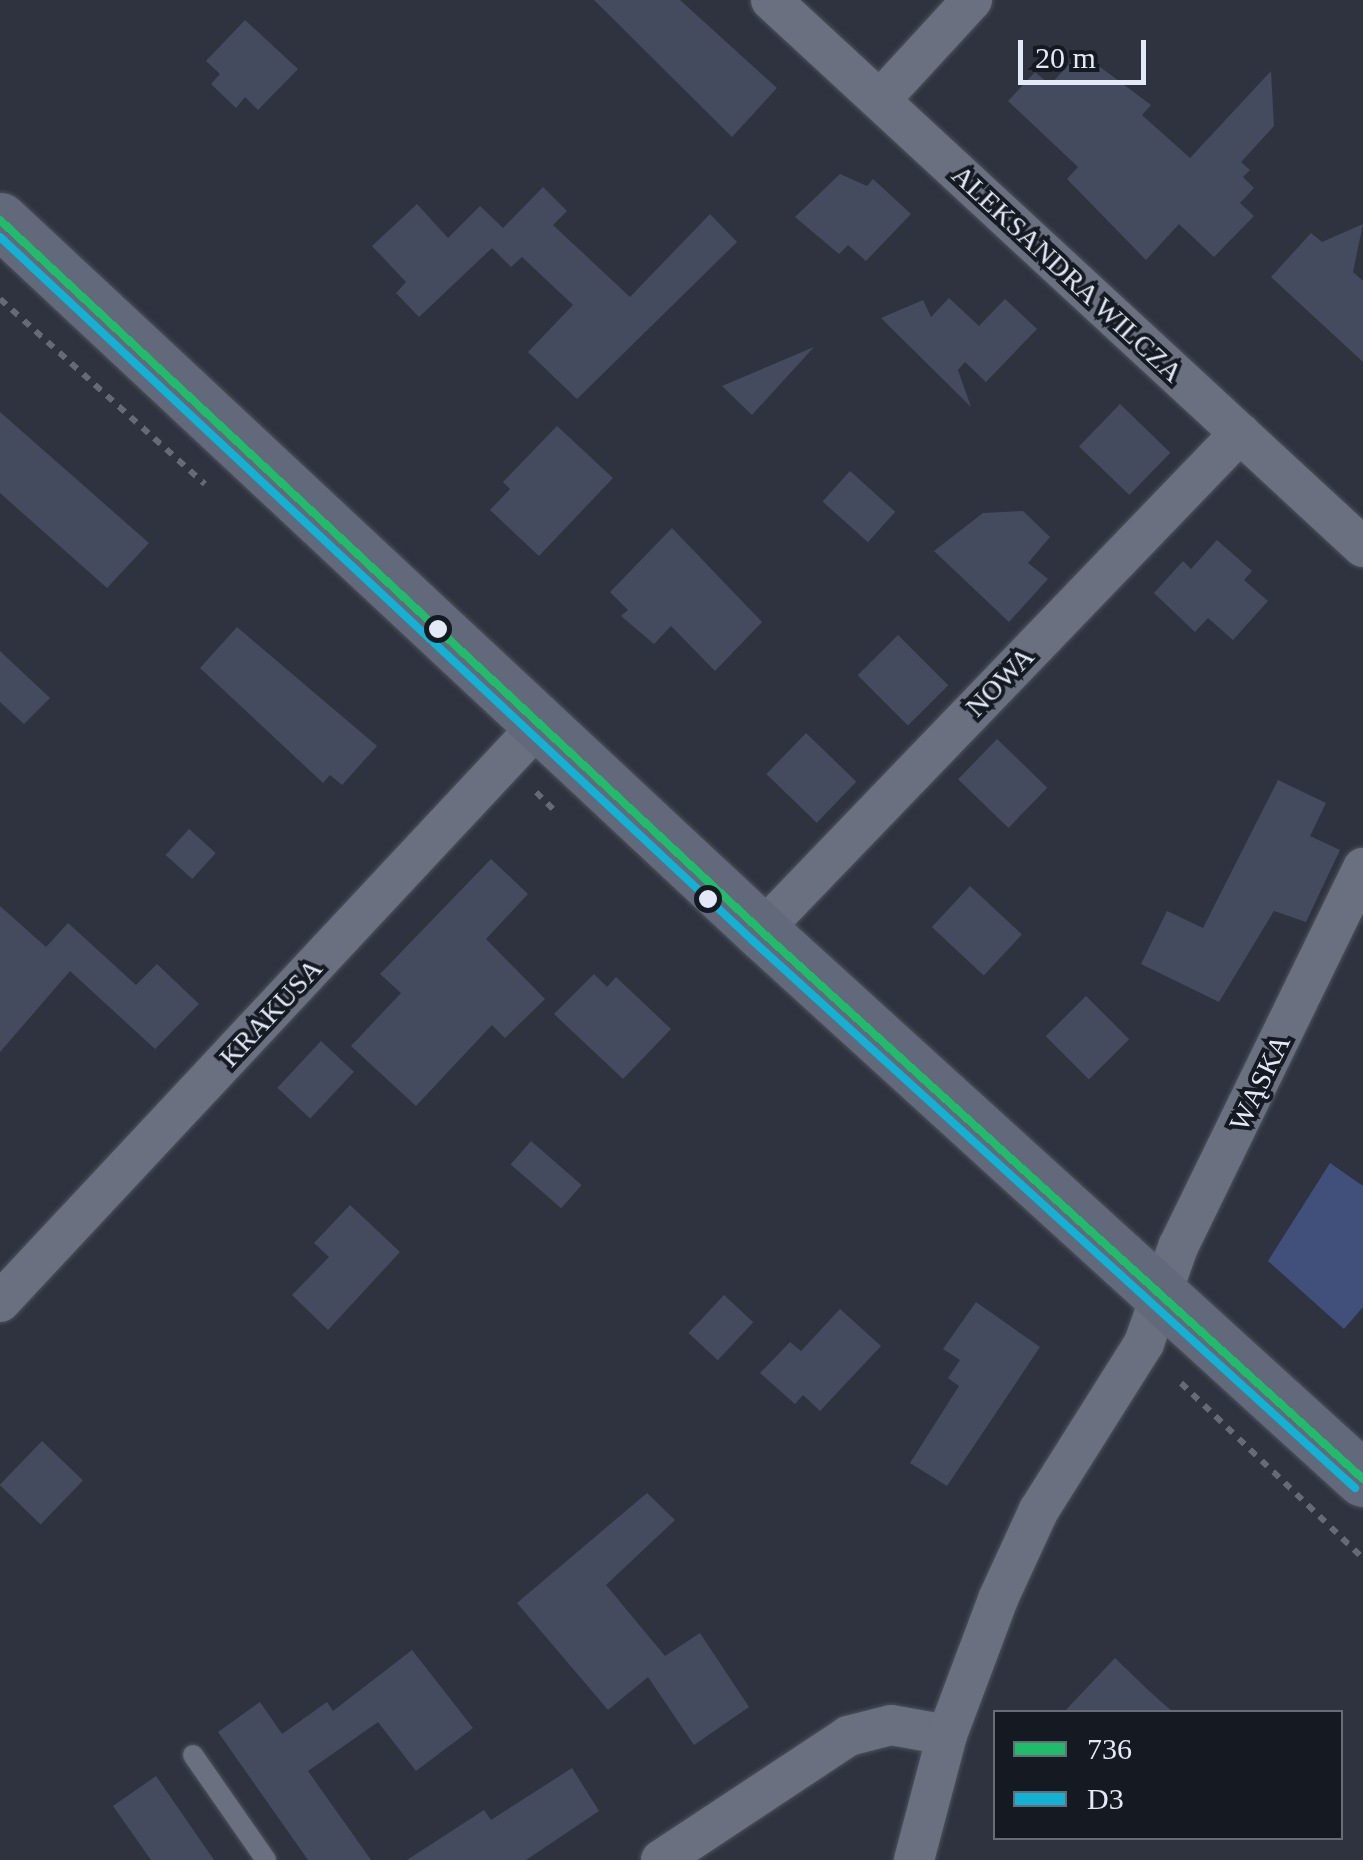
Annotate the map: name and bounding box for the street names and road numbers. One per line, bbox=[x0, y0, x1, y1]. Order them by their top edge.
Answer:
street label: ALEKSANDRA WILCZA bbox=[944, 157, 1190, 391]
street label: NOWA bbox=[959, 640, 1041, 724]
street label: KRAKUSA bbox=[213, 952, 329, 1074]
street label: WĄSKA bbox=[1222, 1029, 1298, 1137]

